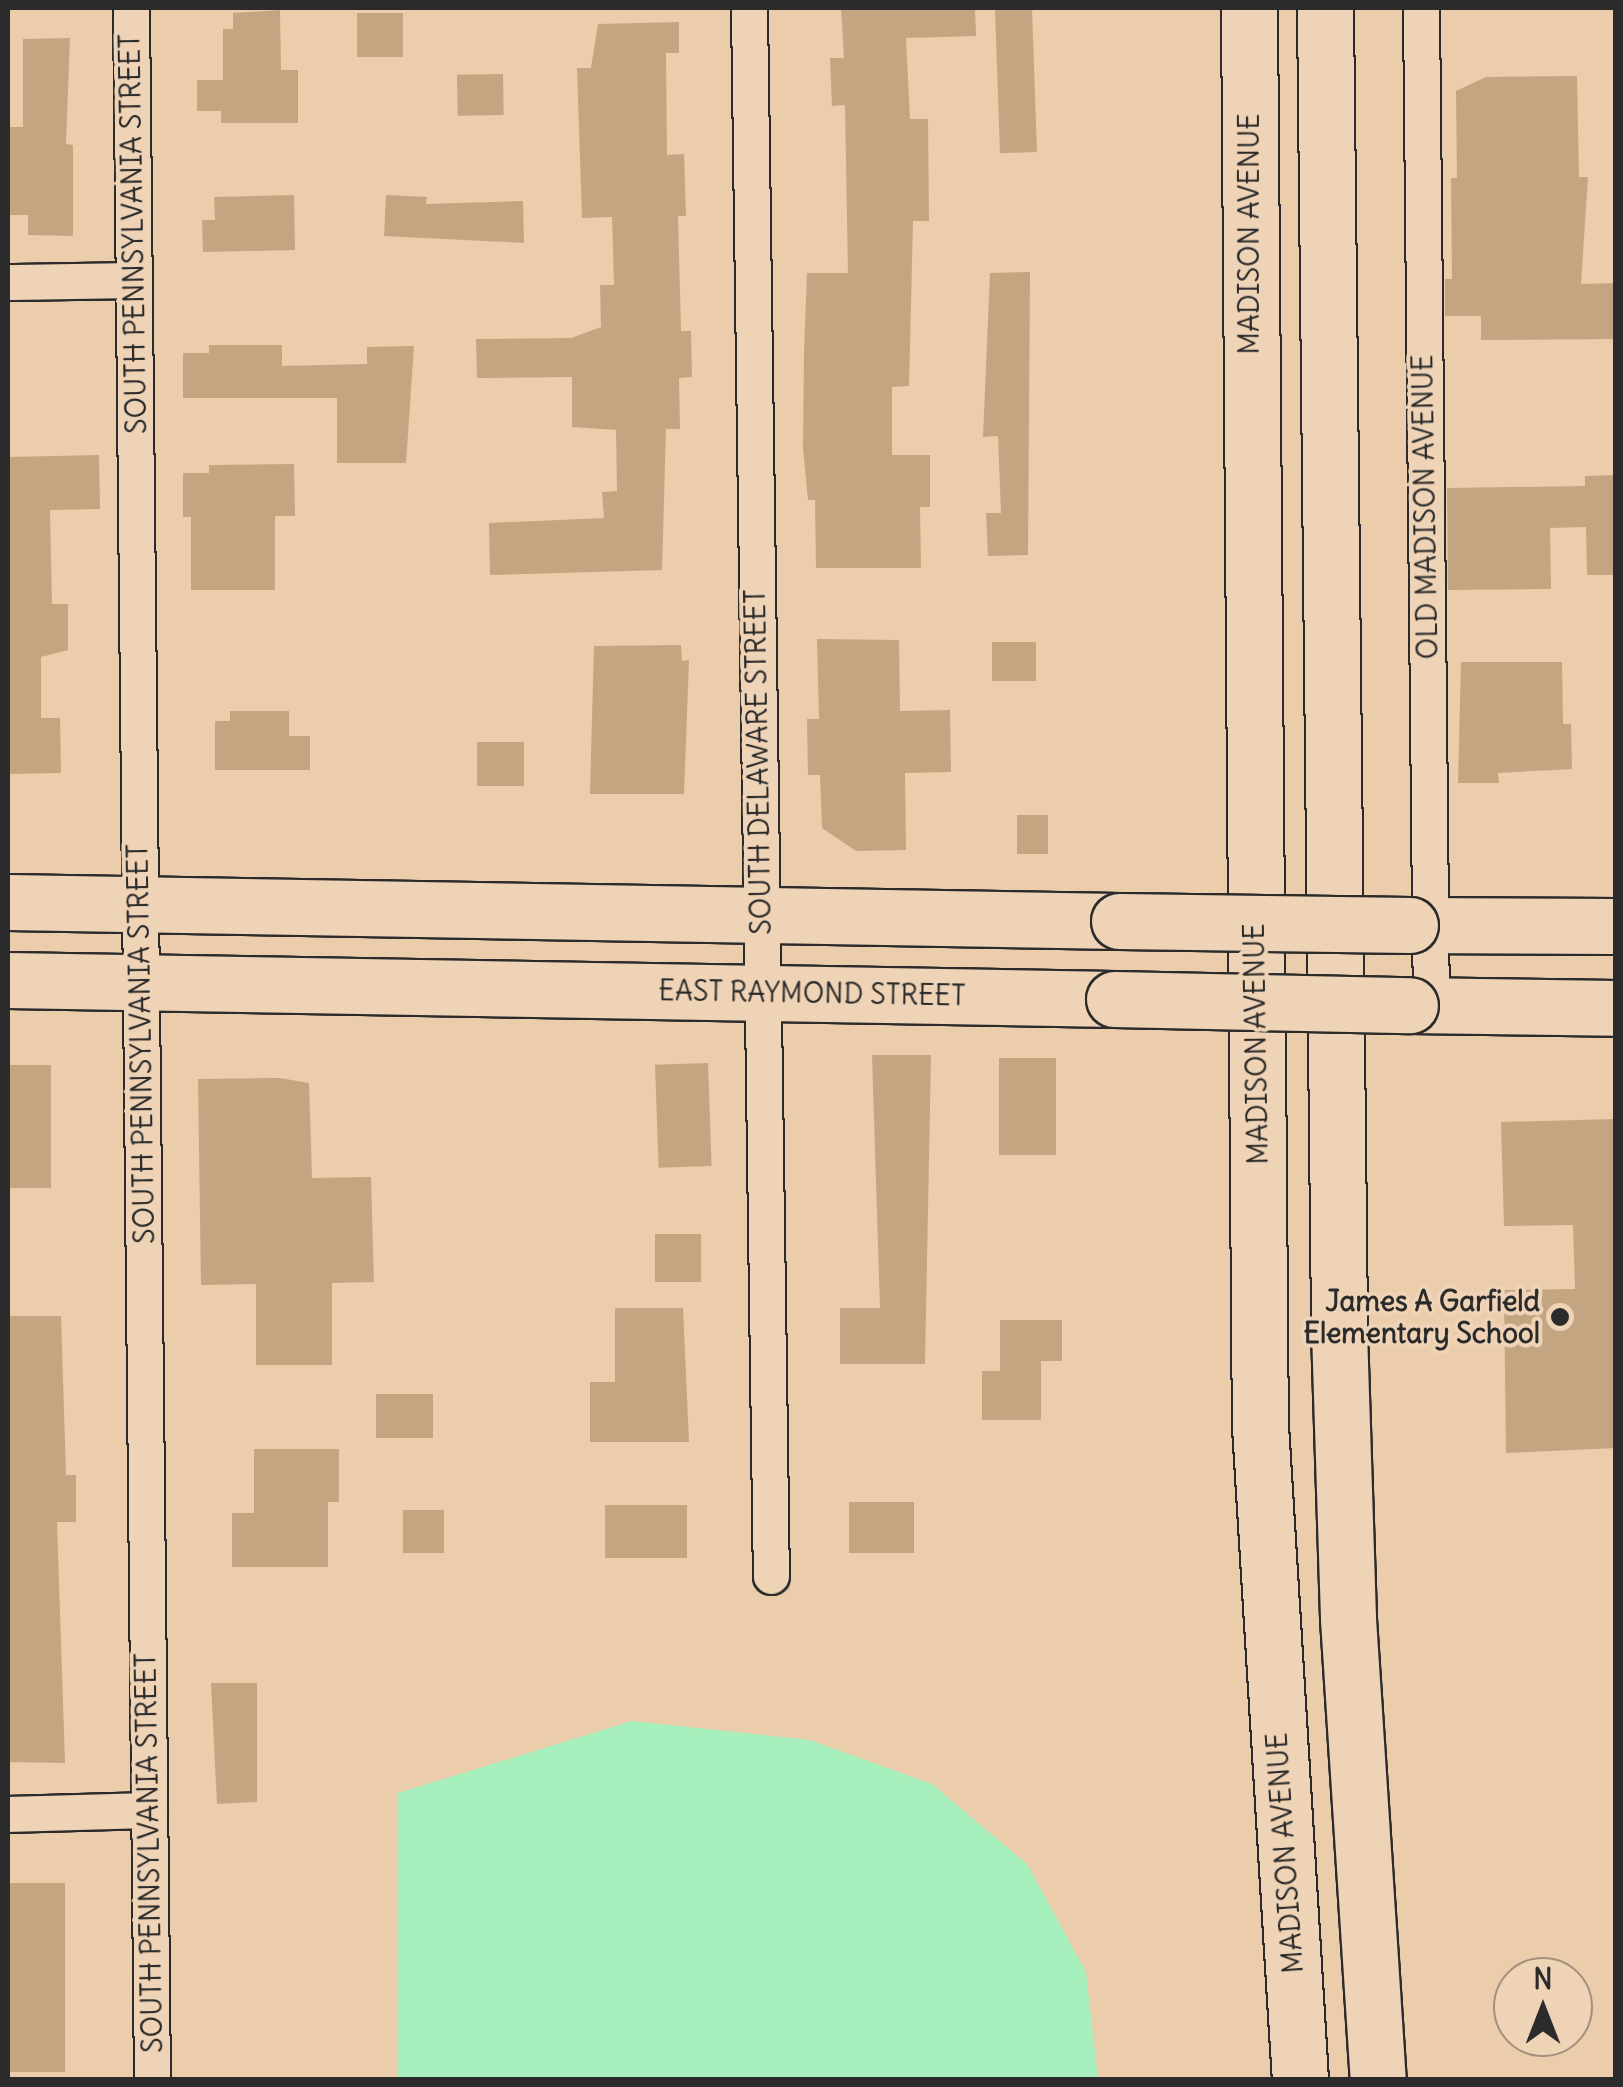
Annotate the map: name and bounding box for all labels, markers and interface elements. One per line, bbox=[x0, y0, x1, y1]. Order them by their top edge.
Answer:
street label: SOUTH PENNSYLVANIA STREET bbox=[113, 34, 153, 434]
street label: MADISON AVENUE bbox=[1232, 113, 1266, 355]
street label: OLD MADISON AVENUE bbox=[1406, 354, 1444, 660]
street label: SOUTH DELAWARE STREET bbox=[738, 589, 778, 935]
street label: SOUTH PENNSYLVANIA STREET bbox=[121, 844, 161, 1244]
street label: MADISON AVENUE bbox=[1237, 923, 1275, 1165]
street label: EAST RAYMOND STREET bbox=[658, 974, 966, 1012]
place label: James A Garfield Elementary School bbox=[1303, 1284, 1540, 1350]
marker: James A Garfield Elementary School bbox=[1549, 1306, 1571, 1328]
street label: SOUTH PENNSYLVANIA STREET bbox=[129, 1653, 169, 2053]
street label: MADISON AVENUE bbox=[1260, 1731, 1310, 1975]
north arrow bbox=[1493, 1957, 1593, 2057]
text: N bbox=[1533, 1961, 1553, 1997]

